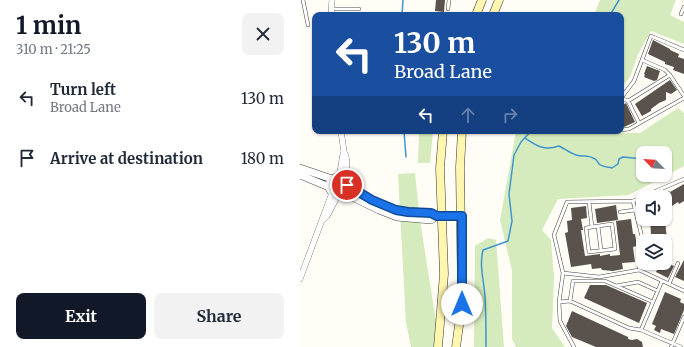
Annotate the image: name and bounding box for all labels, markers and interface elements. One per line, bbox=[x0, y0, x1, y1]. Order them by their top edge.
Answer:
text: 1 min bbox=[16, 10, 81, 41]
button: close bbox=[242, 13, 284, 55]
text: 130 m bbox=[394, 25, 476, 61]
icon: left bbox=[328, 28, 380, 80]
text: 310 m · 21:25 bbox=[16, 41, 91, 58]
text: Broad Lane bbox=[394, 60, 492, 83]
text: Turn left bbox=[50, 80, 116, 99]
icon: left bbox=[16, 87, 38, 109]
text: 130 m bbox=[241, 89, 284, 108]
text: Broad Lane bbox=[50, 99, 121, 116]
icon: left bbox=[415, 104, 437, 126]
icon: ahead bbox=[457, 104, 479, 126]
icon: right bbox=[499, 104, 521, 126]
north arrow bbox=[636, 146, 672, 182]
map controls bbox=[636, 146, 672, 270]
icon: arrive bbox=[16, 147, 38, 169]
text: Arrive at destination bbox=[50, 149, 203, 168]
text: 180 m bbox=[241, 149, 284, 168]
pin bbox=[330, 168, 364, 202]
icon: arrive bbox=[336, 174, 358, 196]
button: sound bbox=[636, 190, 672, 226]
button: layers bbox=[636, 234, 672, 270]
position arrow bbox=[441, 283, 483, 325]
button: Exit bbox=[16, 293, 146, 339]
button: Share bbox=[154, 293, 284, 339]

